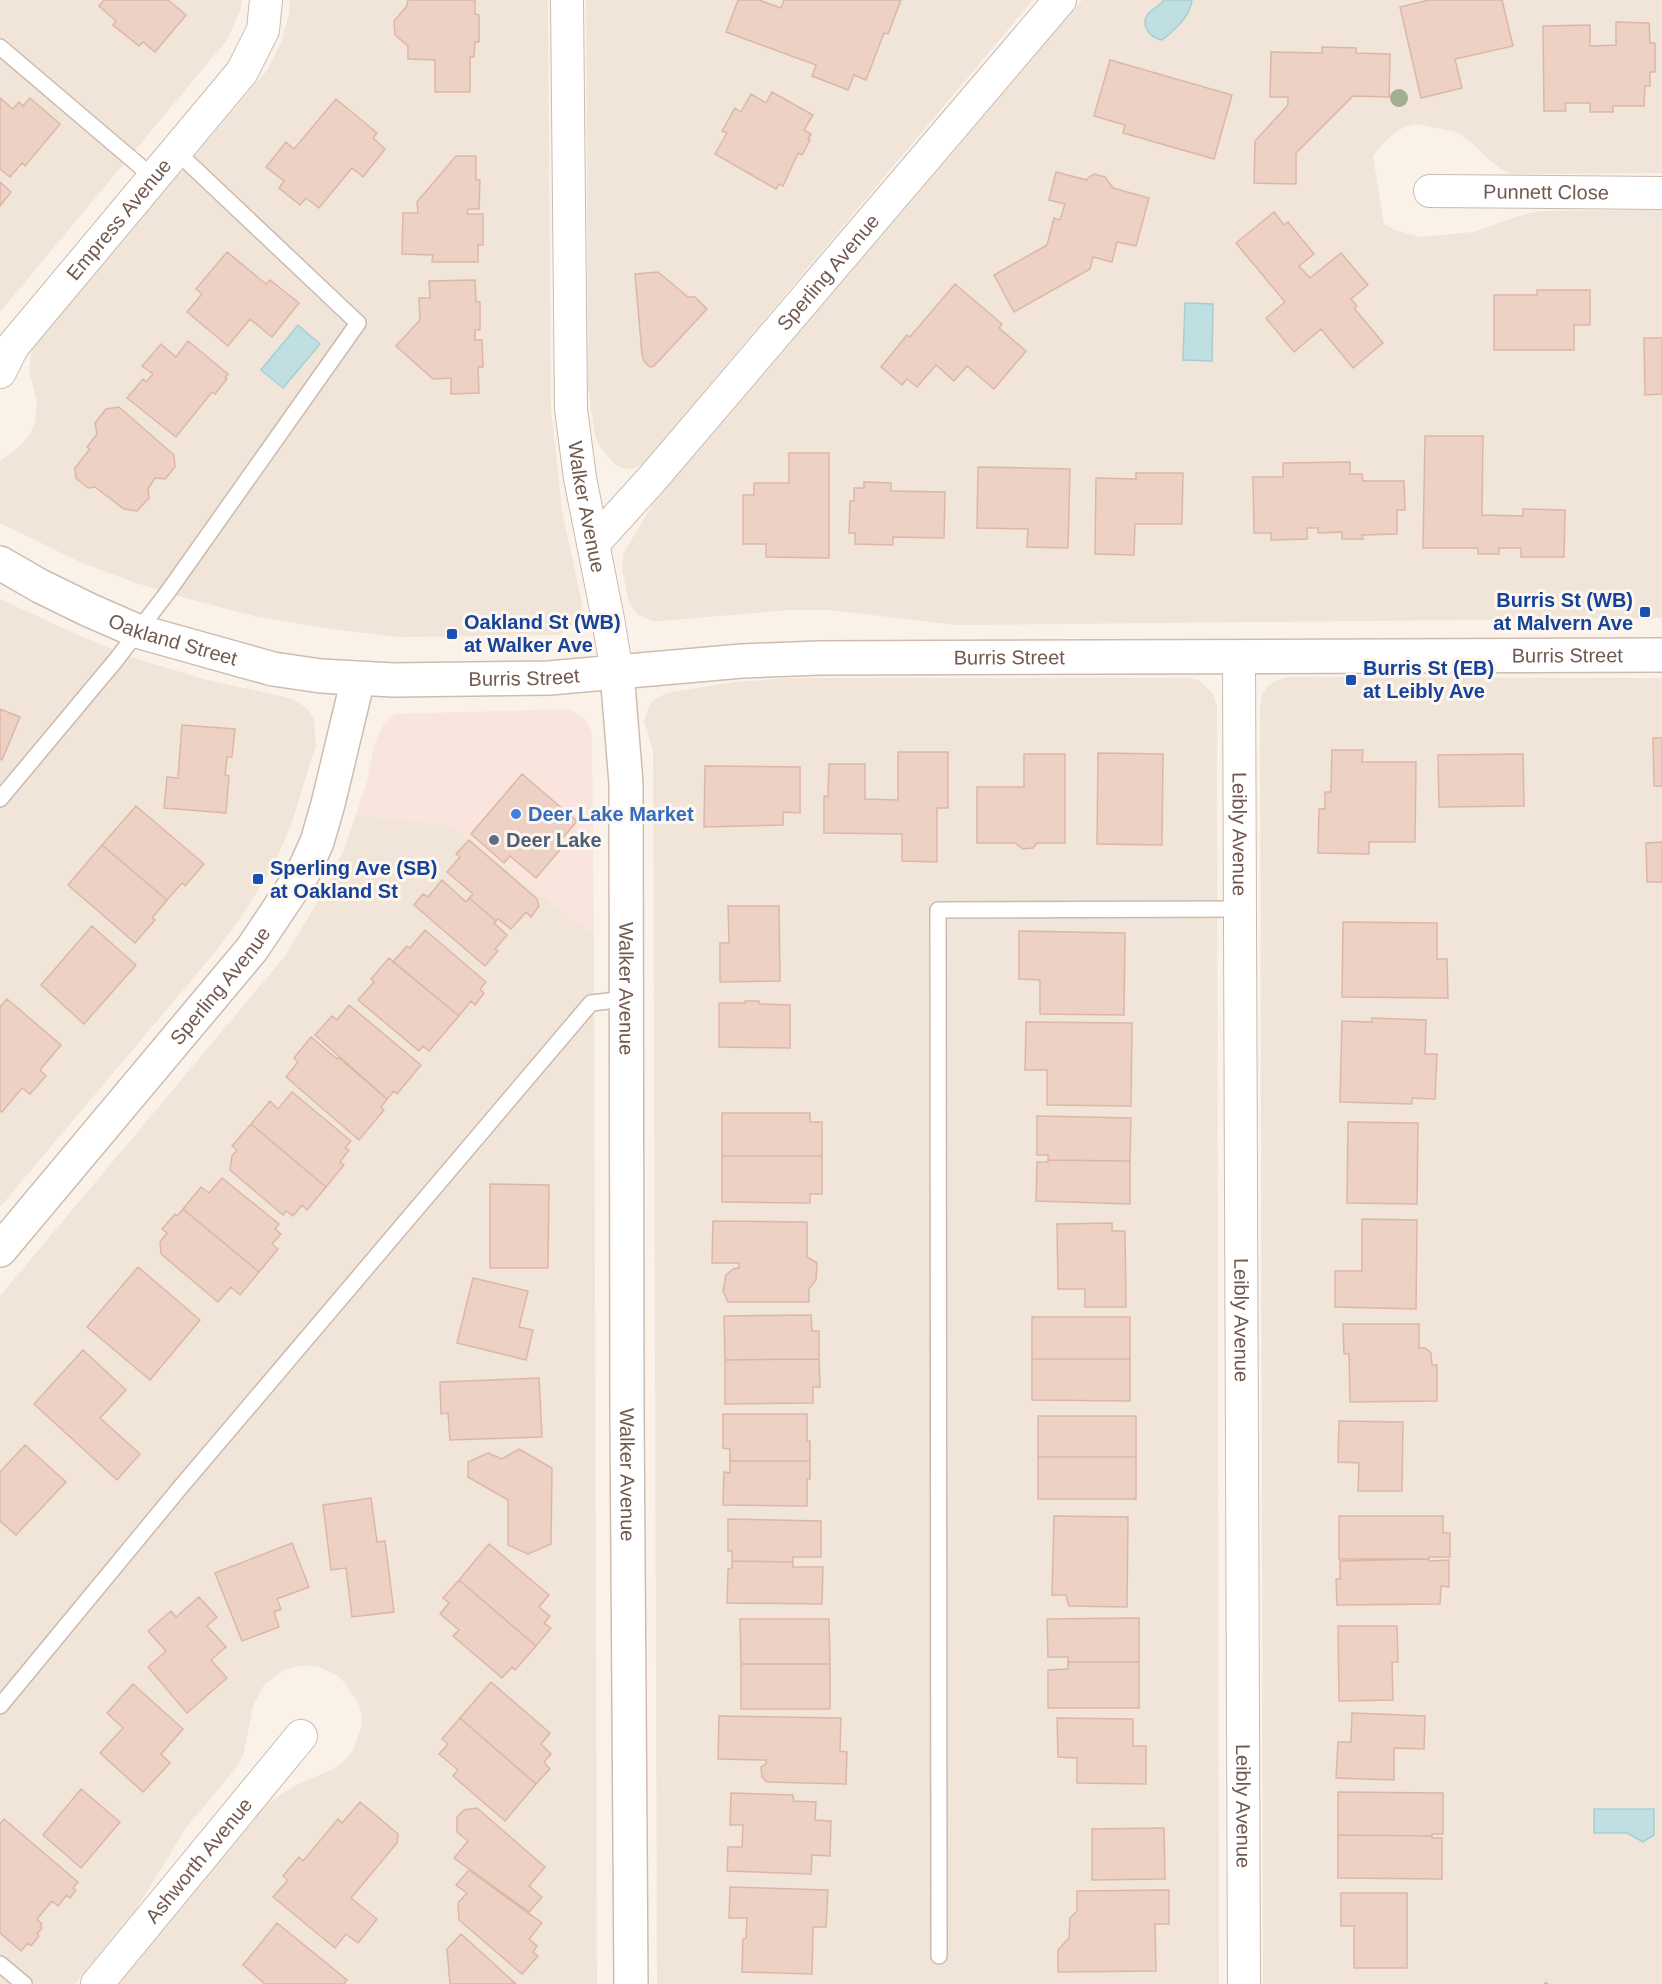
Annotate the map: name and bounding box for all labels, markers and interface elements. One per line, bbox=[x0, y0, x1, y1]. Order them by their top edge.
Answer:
street label: Empress Avenue bbox=[62, 155, 176, 284]
street label: Punnett Close bbox=[1483, 180, 1609, 204]
street label: Sperling Avenue bbox=[773, 210, 884, 335]
street label: Walker Avenue bbox=[564, 440, 610, 574]
place label: Burris St (WB) at Malvern Ave bbox=[1493, 589, 1633, 634]
marker: Burris St (WB) at Malvern Ave bbox=[1638, 605, 1652, 619]
street label: Oakland Street bbox=[105, 609, 240, 670]
place label: Oakland St (WB) at Walker Ave bbox=[464, 611, 621, 656]
marker: Oakland St (WB) at Walker Ave bbox=[445, 627, 459, 641]
street label: Burris Street bbox=[1512, 644, 1623, 667]
street label: Burris Street bbox=[954, 646, 1065, 669]
place label: Burris St (EB) at Leibly Ave bbox=[1363, 657, 1494, 702]
street label: Burris Street bbox=[468, 664, 581, 690]
marker: Burris St (EB) at Leibly Ave bbox=[1344, 673, 1358, 687]
street label: Leibly Avenue bbox=[1228, 772, 1251, 896]
place label: Deer Lake Market bbox=[528, 803, 694, 825]
marker: Deer Lake Market bbox=[509, 807, 523, 821]
place label: Deer Lake bbox=[506, 829, 602, 851]
marker: Deer Lake bbox=[487, 833, 501, 847]
place label: Sperling Ave (SB) at Oakland St bbox=[270, 857, 437, 902]
marker: Sperling Ave (SB) at Oakland St bbox=[251, 872, 265, 886]
street label: Walker Avenue bbox=[615, 922, 637, 1055]
street label: Sperling Avenue bbox=[166, 923, 275, 1049]
street label: Leibly Avenue bbox=[1230, 1258, 1253, 1382]
street label: Walker Avenue bbox=[616, 1408, 639, 1541]
street label: Leibly Avenue bbox=[1232, 1744, 1255, 1868]
street label: Ashworth Avenue bbox=[141, 1793, 256, 1927]

